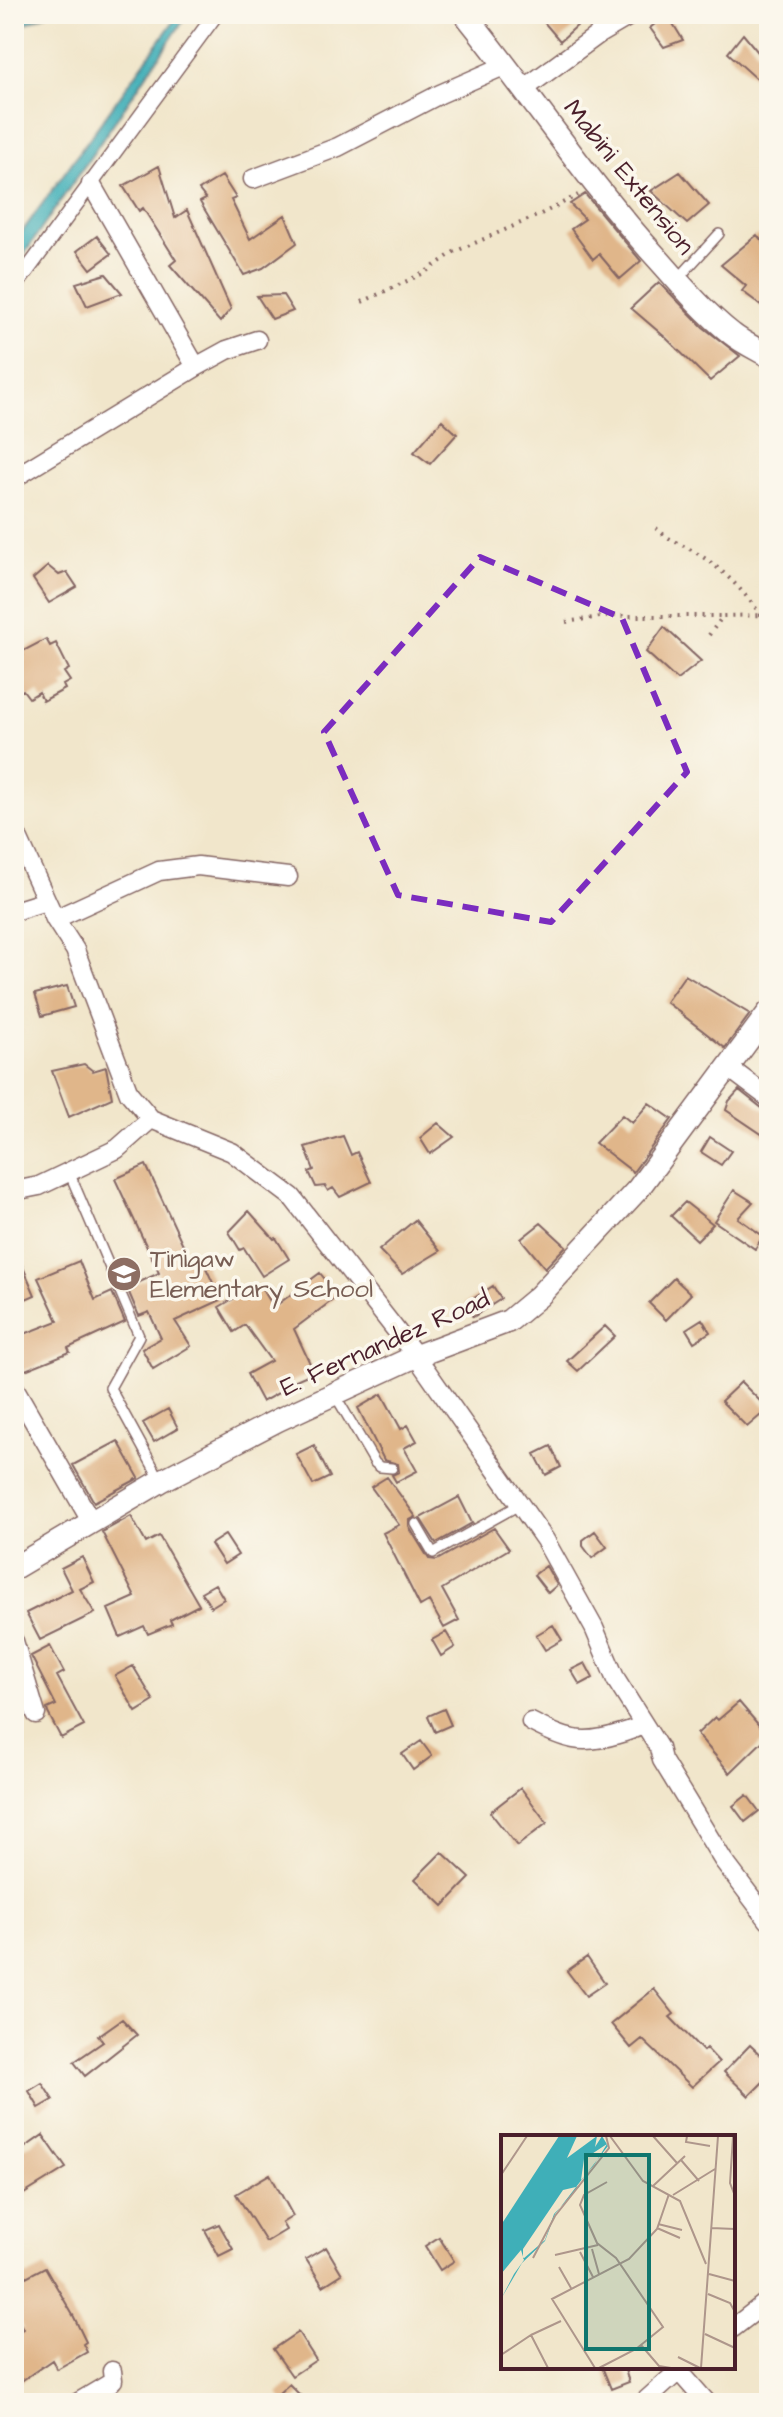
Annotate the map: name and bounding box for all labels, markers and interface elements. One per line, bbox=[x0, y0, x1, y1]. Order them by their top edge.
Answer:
street label: Mabini Extension bbox=[555, 92, 703, 262]
place label: Tinigaw Elementary School bbox=[150, 1241, 373, 1309]
school or university icon: Tinigaw Elementary School bbox=[105, 1255, 143, 1293]
street label: E. Fernandez Road bbox=[275, 1281, 495, 1405]
inset map bbox=[501, 2135, 735, 2369]

